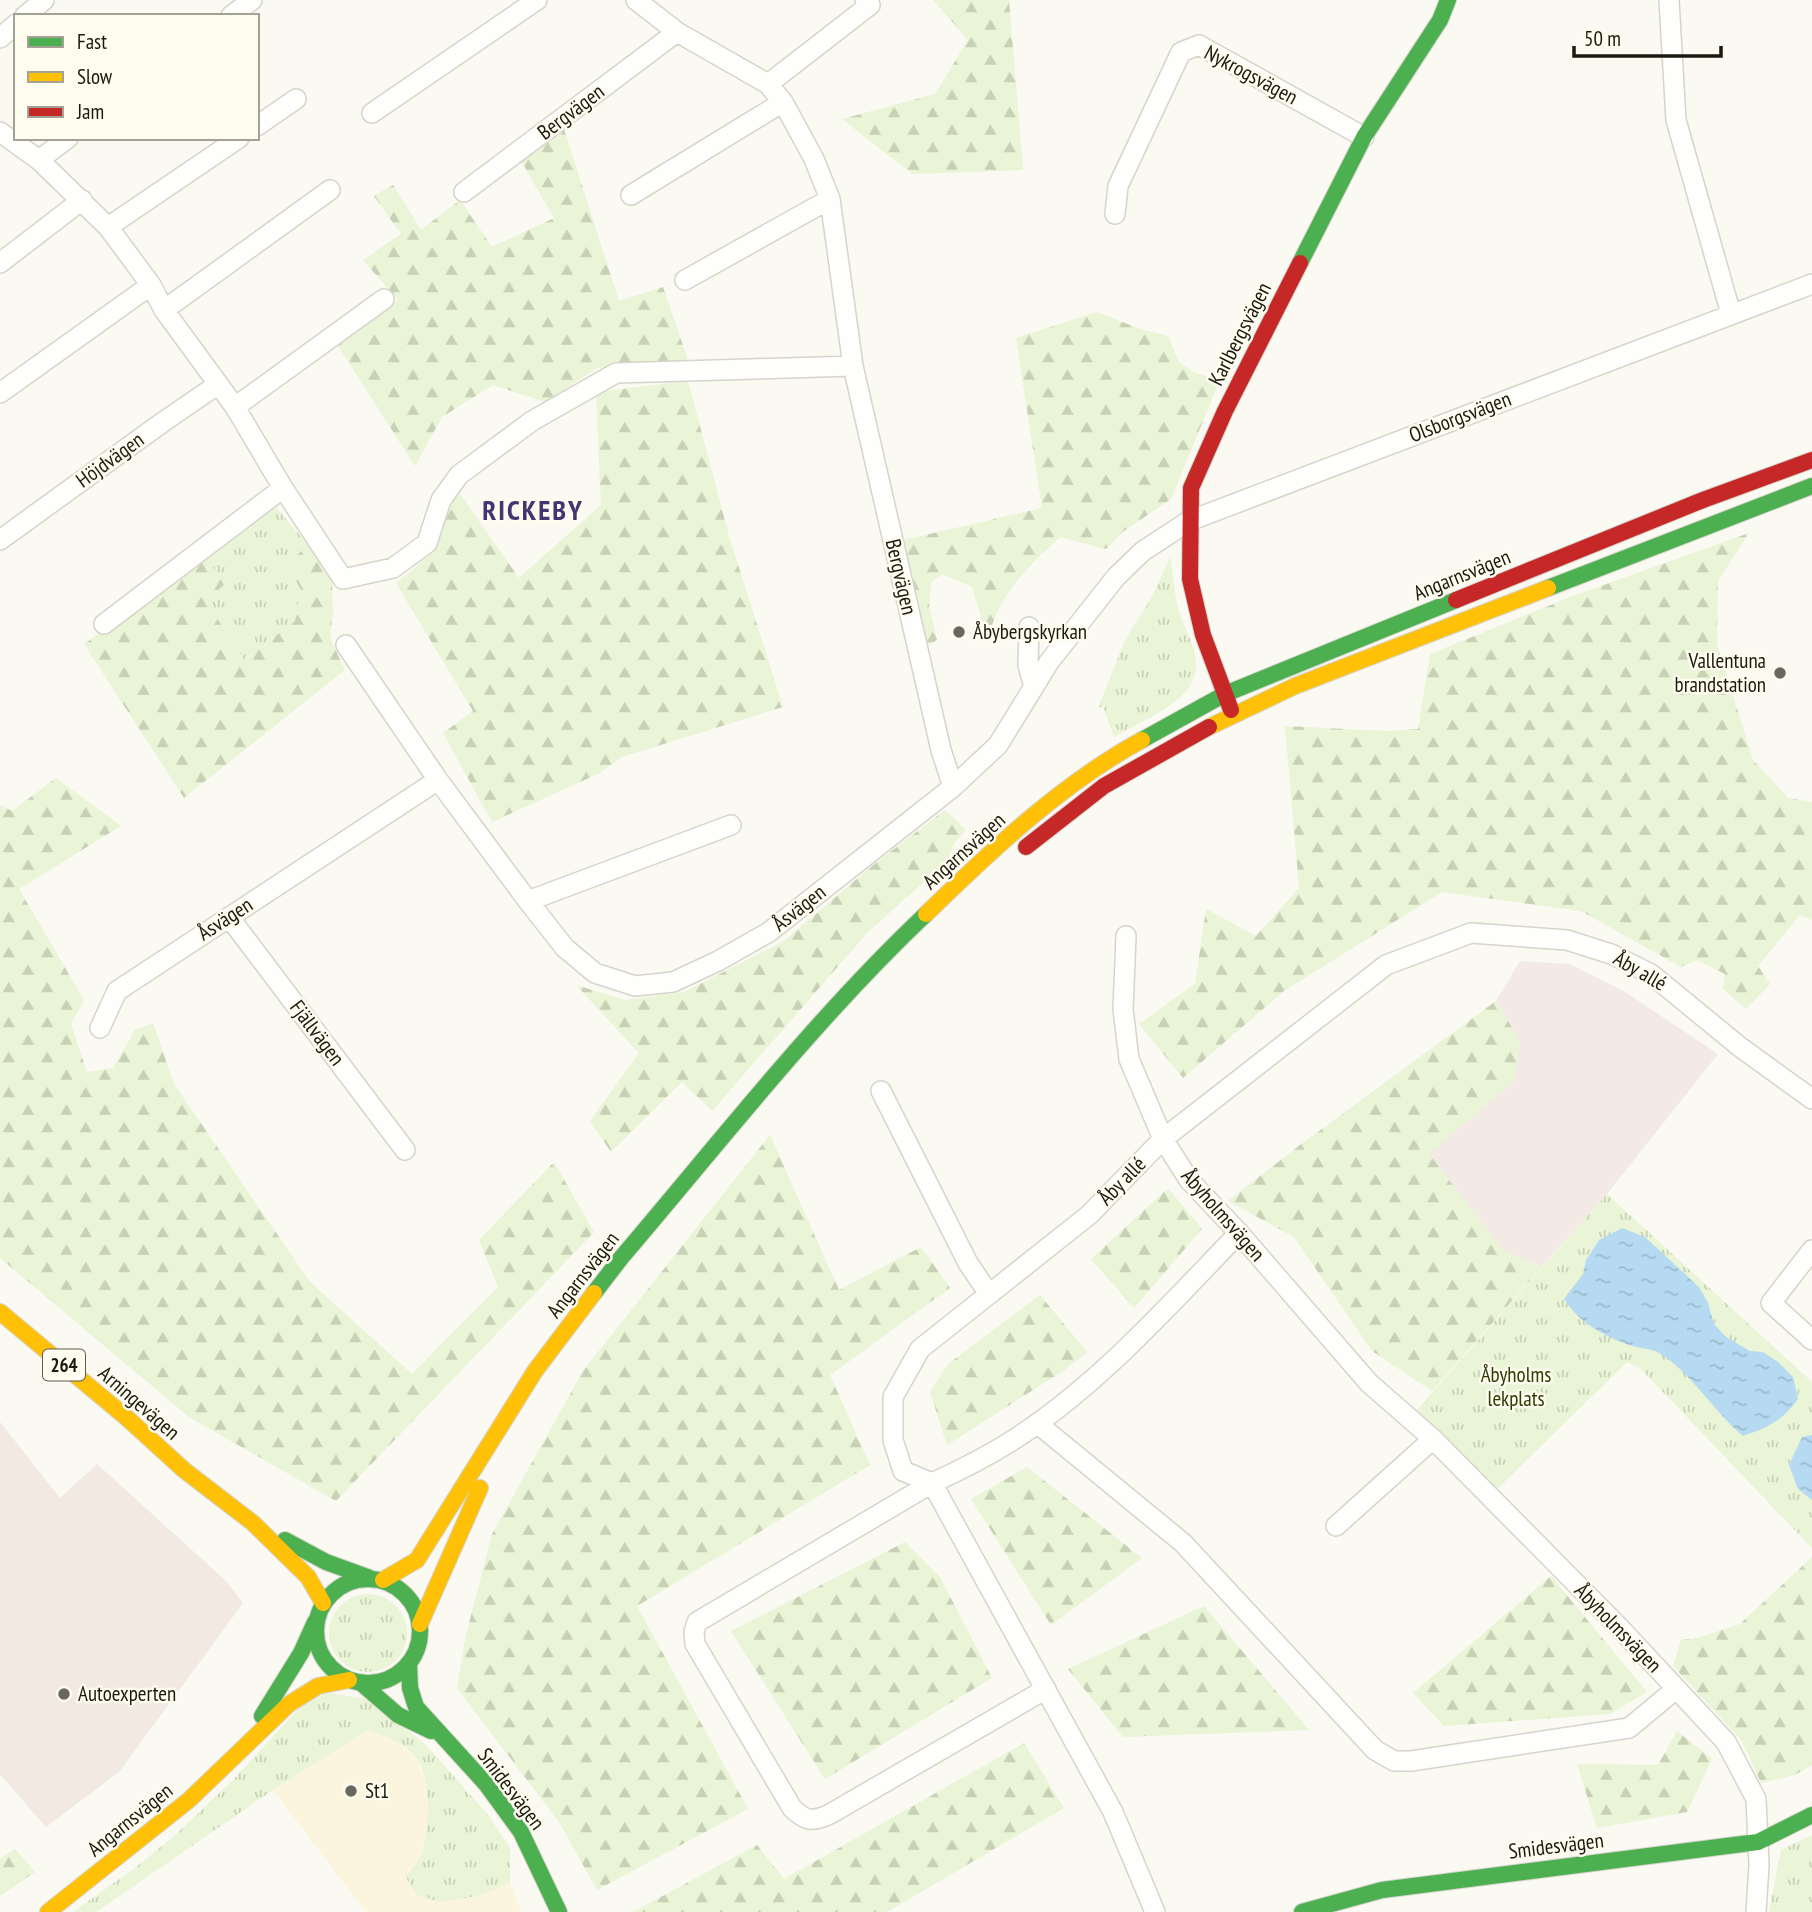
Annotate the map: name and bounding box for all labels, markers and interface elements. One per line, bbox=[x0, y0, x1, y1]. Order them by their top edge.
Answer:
legend bbox=[14, 14, 259, 140]
scale bar bbox=[1574, 14, 1721, 58]
text: 50 m bbox=[1584, 25, 1621, 52]
text: Fast bbox=[77, 28, 107, 55]
street label: Nykrogsvägen bbox=[1200, 39, 1303, 110]
text: Slow bbox=[77, 63, 113, 90]
street label: Bergvägen bbox=[532, 78, 610, 146]
text: Jam bbox=[76, 98, 104, 125]
street label: Karlbergsvägen bbox=[1202, 278, 1277, 390]
street label: Olsborgsvägen bbox=[1405, 385, 1515, 448]
street label: Höjdvägen bbox=[70, 426, 149, 493]
district label: RICKEBY bbox=[482, 491, 584, 528]
street label: Bergvägen bbox=[880, 536, 923, 617]
street label: Angarnsvägen bbox=[1409, 543, 1514, 606]
place label: Åbybergskyrkan bbox=[973, 618, 1087, 645]
marker: Åbybergskyrkan bbox=[951, 624, 967, 640]
place label: Vallentuna brandstation bbox=[1675, 647, 1766, 698]
marker: Vallentuna brandstation bbox=[1772, 665, 1788, 681]
street label: Angarnsvägen bbox=[917, 806, 1011, 895]
street label: Åsvägen bbox=[767, 878, 831, 937]
street label: Åsvägen bbox=[192, 891, 257, 946]
street label: Åby allé bbox=[1609, 945, 1672, 997]
street label: Fjällvägen bbox=[284, 995, 351, 1071]
street label: Åby allé bbox=[1092, 1151, 1151, 1211]
street label: Åbyholmsvägen bbox=[1176, 1163, 1271, 1267]
street label: Angarnsvägen bbox=[541, 1226, 625, 1323]
road number: 264 bbox=[43, 1350, 85, 1380]
street label: Arningevägen bbox=[93, 1360, 186, 1445]
park label: Åbyholms lekplats bbox=[1481, 1361, 1551, 1412]
street label: Åbyholmsvägen bbox=[1569, 1577, 1668, 1678]
place label: Autoexperten bbox=[78, 1680, 176, 1707]
marker: Autoexperten bbox=[56, 1686, 72, 1702]
street label: Smidesvägen bbox=[472, 1742, 551, 1835]
street label: Angarnsvägen bbox=[81, 1777, 178, 1862]
place label: St1 bbox=[365, 1777, 389, 1804]
marker: St1 bbox=[343, 1783, 359, 1799]
street label: Smidesvägen bbox=[1507, 1826, 1605, 1865]

